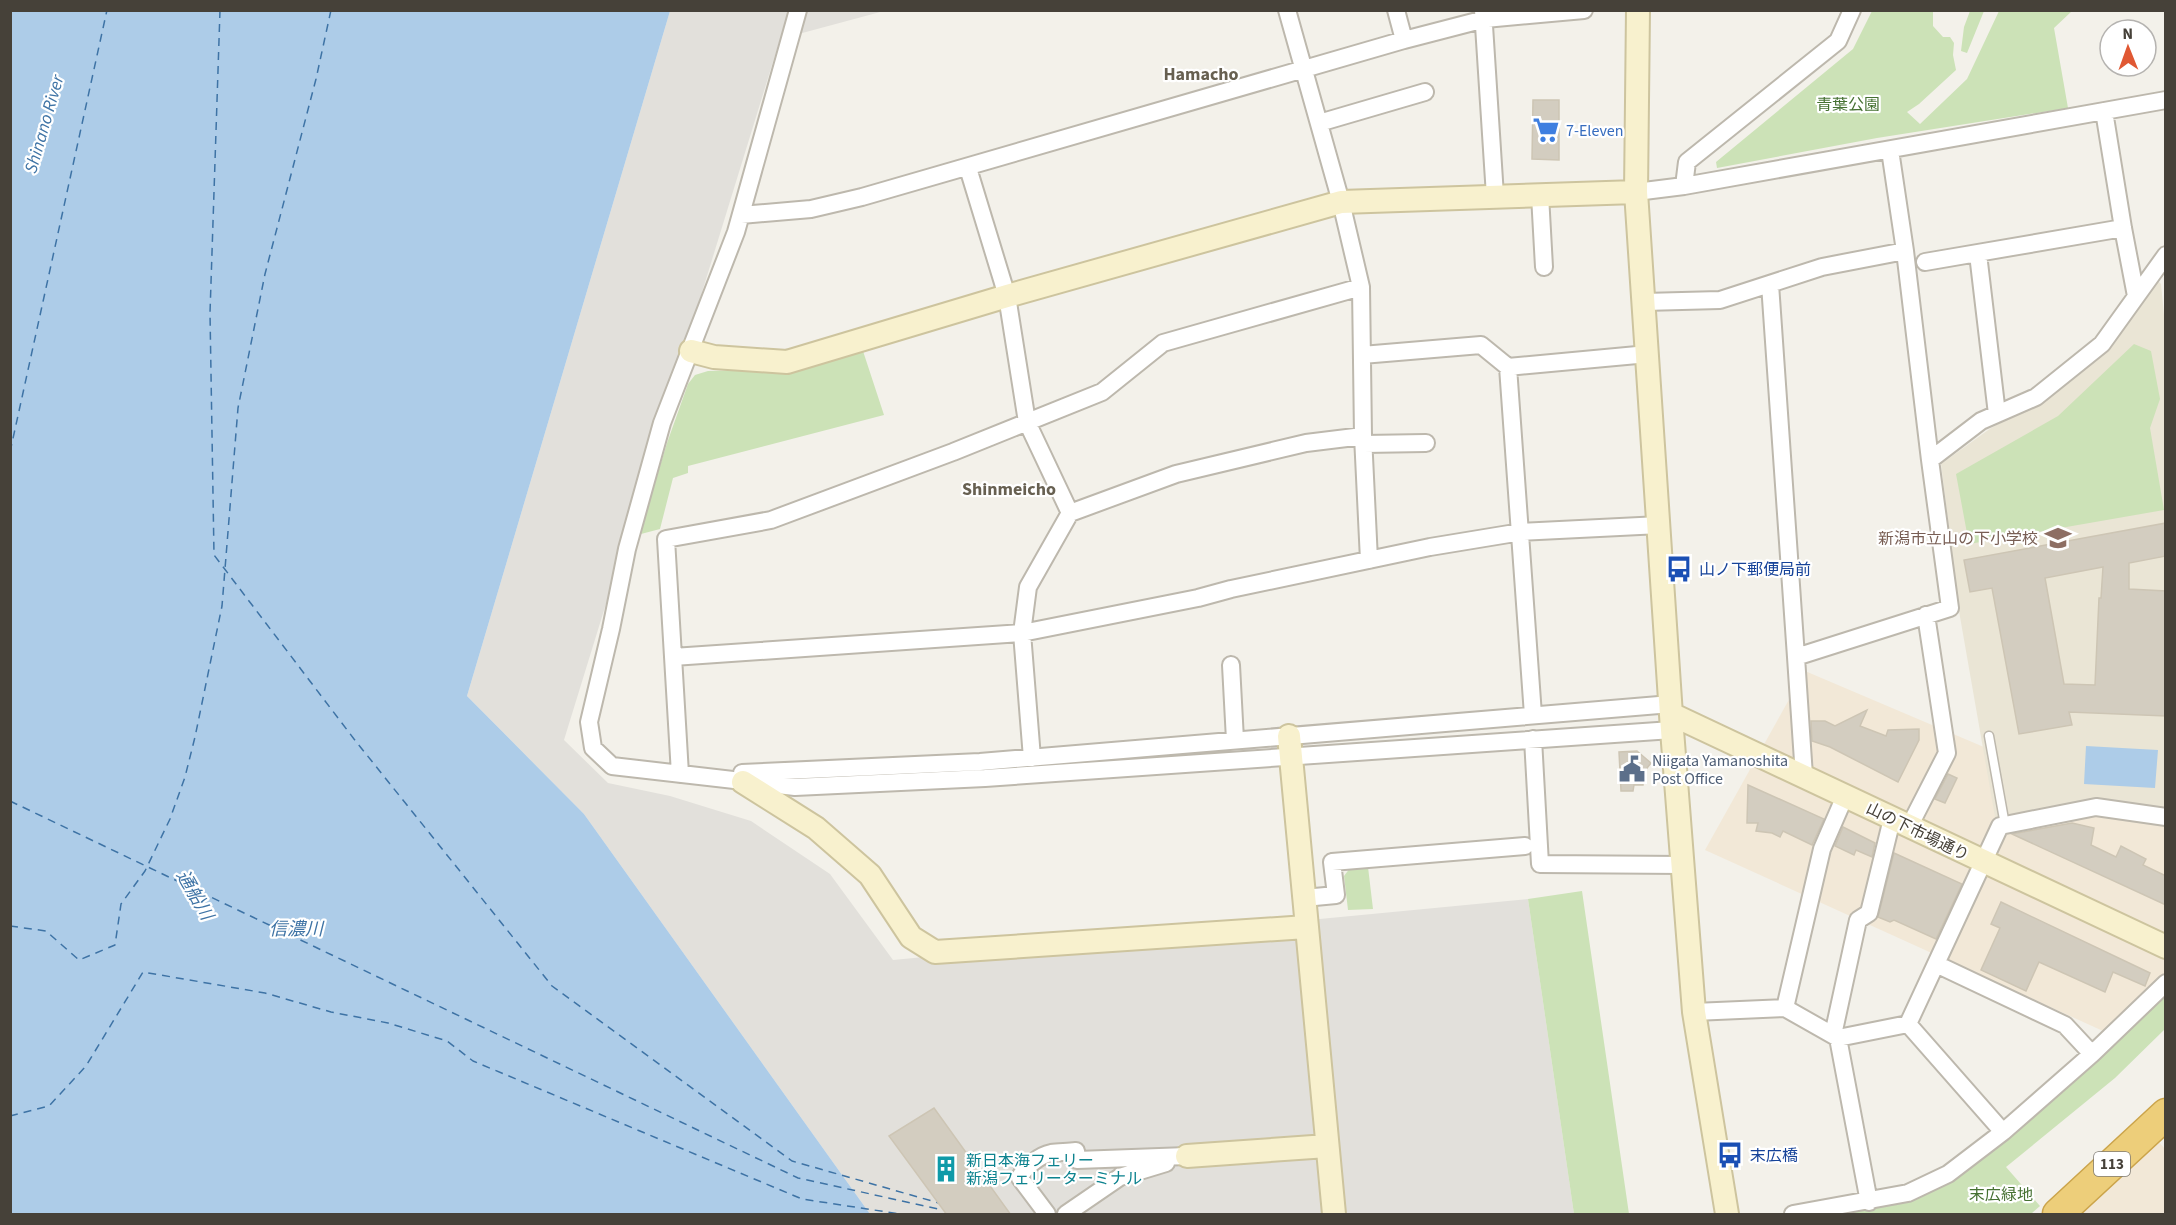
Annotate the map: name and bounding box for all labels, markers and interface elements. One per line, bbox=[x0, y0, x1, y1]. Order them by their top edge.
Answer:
north arrow bbox=[2098, 18, 2158, 78]
text: N bbox=[2122, 23, 2133, 45]
district label: Hamacho bbox=[1163, 62, 1239, 87]
water label: Shinano River bbox=[19, 71, 71, 176]
park label: 青葉公園 bbox=[1816, 94, 1880, 116]
supermarket icon: 7-Eleven bbox=[1531, 115, 1561, 145]
place label: 7-Eleven bbox=[1566, 120, 1624, 142]
district label: Shinmeicho bbox=[962, 477, 1056, 502]
school or university icon: 新潟市立山の下小学校 bbox=[2043, 523, 2073, 553]
place label: 新潟市立山の下小学校 bbox=[1878, 528, 2038, 550]
bus stop icon: 山ノ下郵便局前 bbox=[1664, 554, 1694, 584]
place label: 山ノ下郵便局前 bbox=[1699, 559, 1811, 581]
place label: Niigata Yamanoshita Post Office bbox=[1652, 750, 1788, 790]
public building icon: Niigata Yamanoshita Post Office bbox=[1617, 754, 1647, 784]
street label: 山の下市場通り bbox=[1862, 797, 1973, 866]
water label: 通船川 bbox=[170, 866, 220, 927]
water label: 信濃川 bbox=[269, 917, 325, 942]
bus stop icon: 末広橋 bbox=[1715, 1140, 1745, 1170]
place label: 末広橋 bbox=[1750, 1145, 1798, 1167]
place label: 新日本海フェリー 新潟フェリーターミナル bbox=[966, 1150, 1142, 1190]
road number: 113 bbox=[2094, 1152, 2130, 1176]
building icon: 新日本海フェリー 新潟フェリーターミナル bbox=[931, 1154, 961, 1184]
park label: 末広緑地 bbox=[1969, 1184, 2033, 1206]

